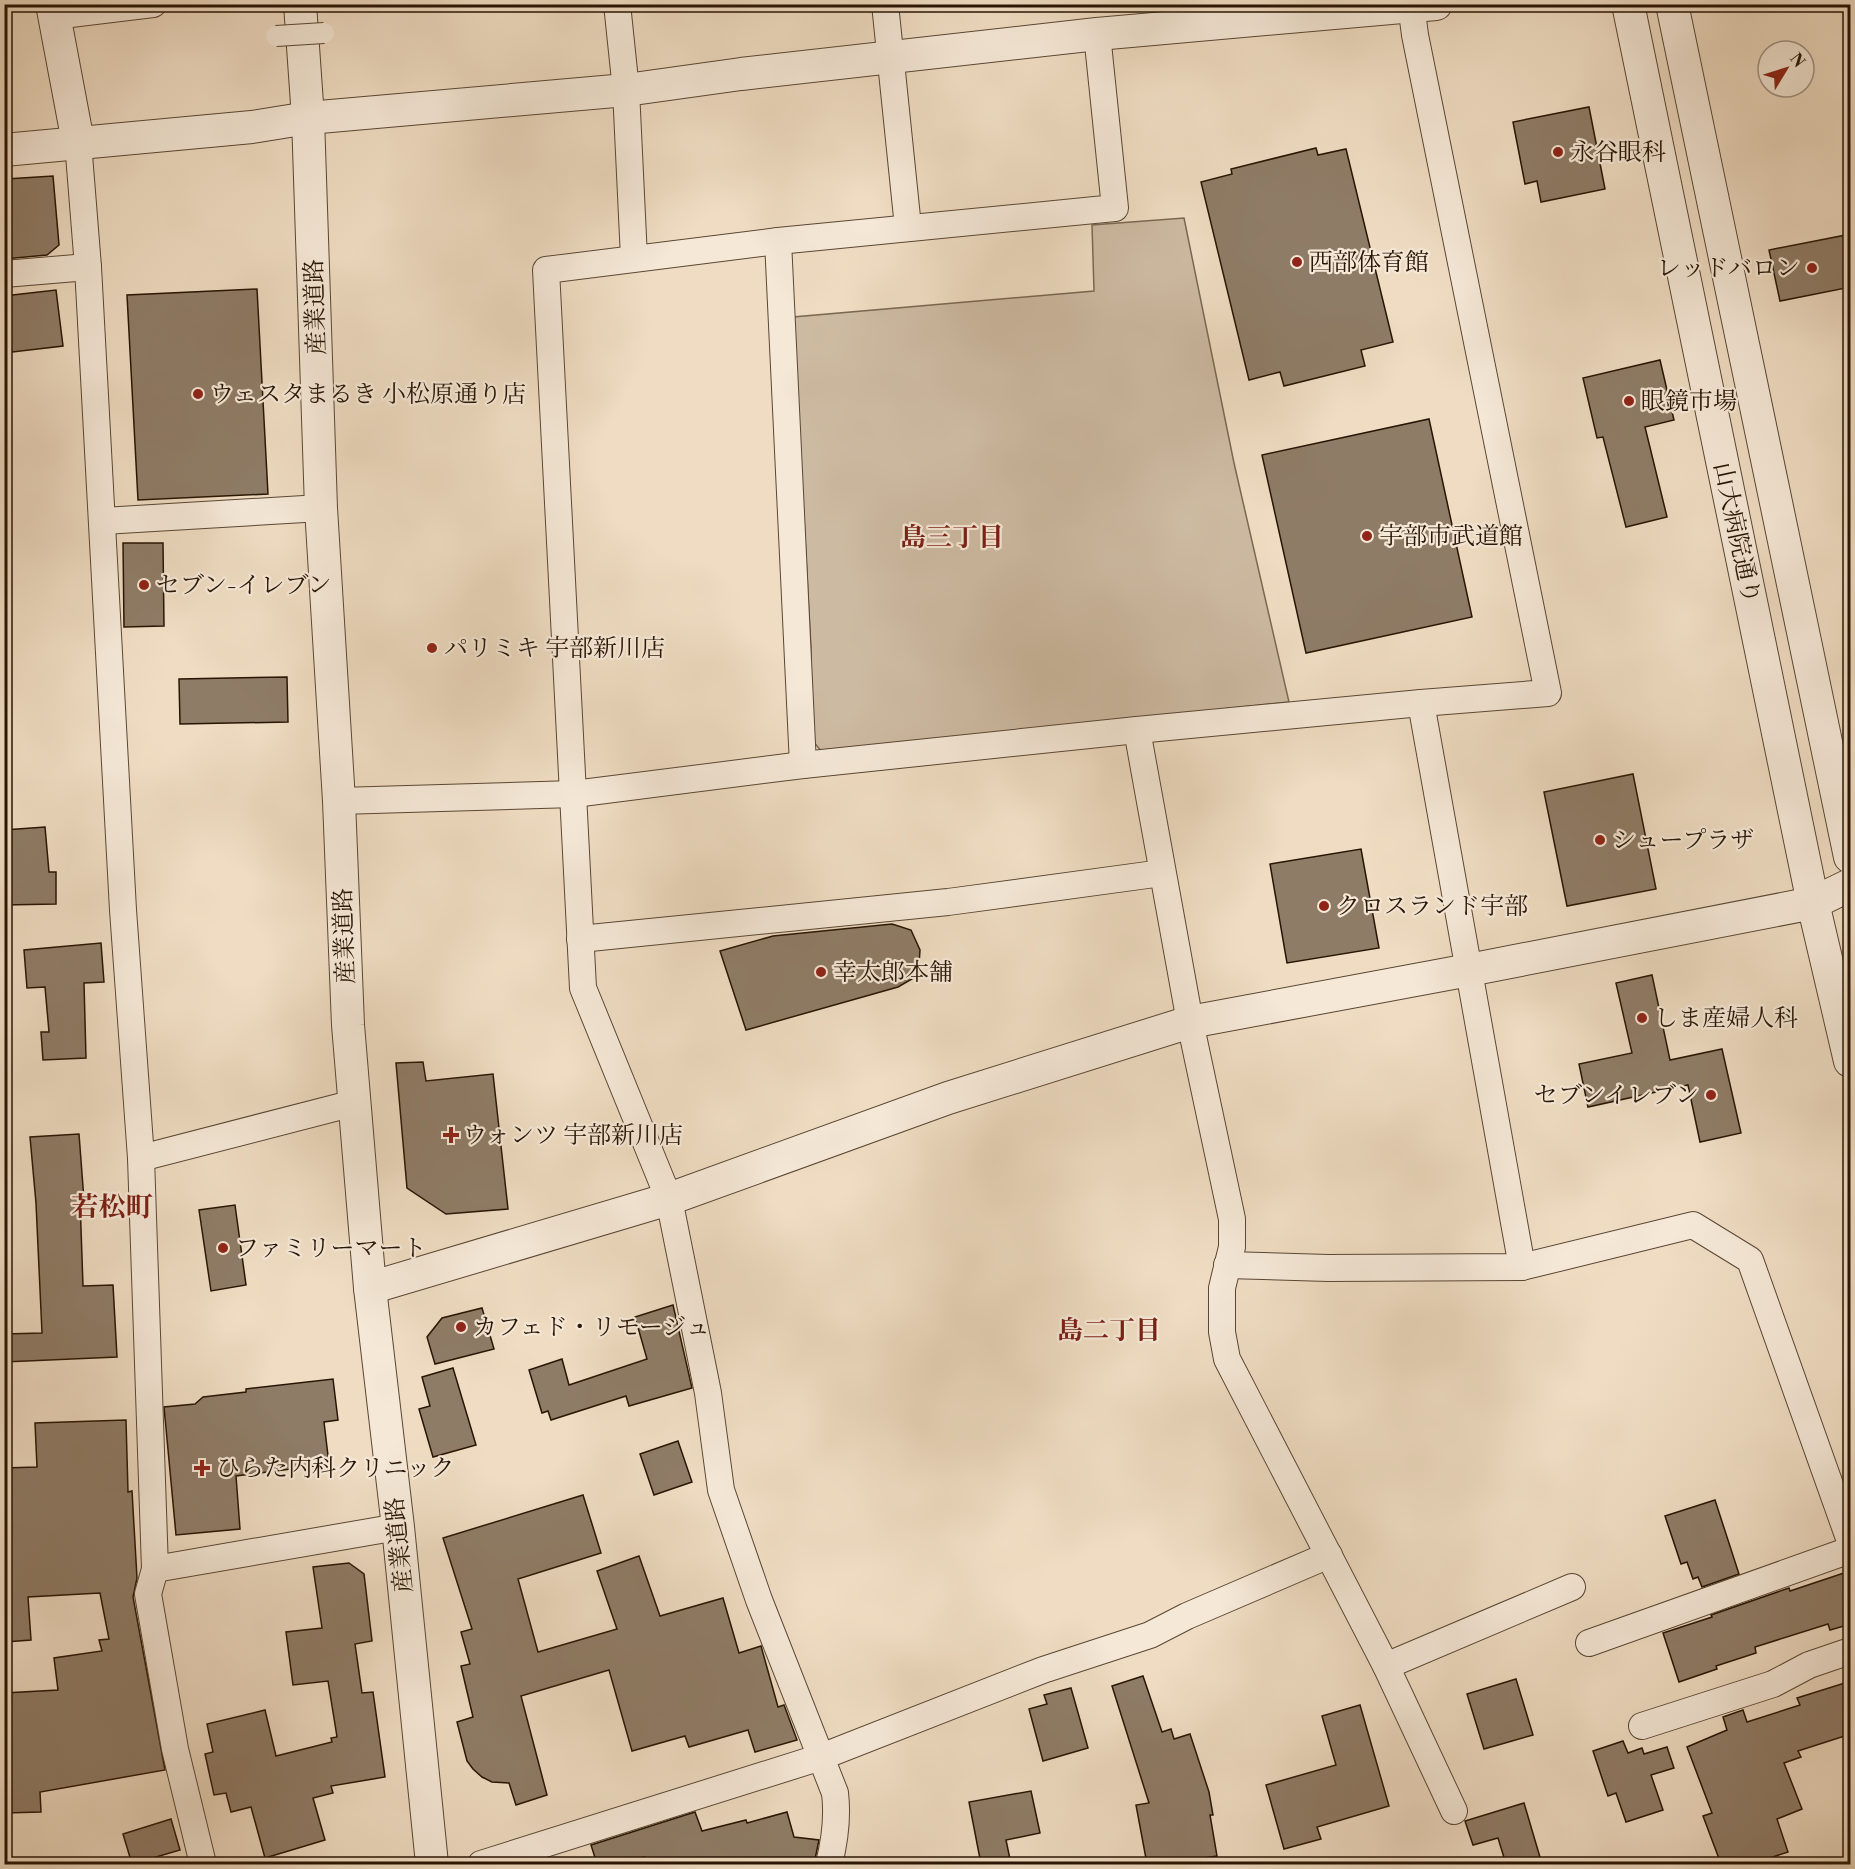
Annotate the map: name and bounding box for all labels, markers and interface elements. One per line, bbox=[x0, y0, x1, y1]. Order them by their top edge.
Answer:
north arrow bbox=[1756, 39, 1816, 99]
text: N bbox=[1785, 49, 1809, 72]
place label: 永谷眼科 bbox=[1570, 138, 1666, 168]
marker: 永谷眼科 bbox=[1551, 145, 1565, 159]
place label: 西部体育館 bbox=[1309, 248, 1429, 278]
place label: レッドバロン bbox=[1657, 254, 1800, 284]
marker: 西部体育館 bbox=[1290, 255, 1304, 269]
street label: 産業道路 bbox=[299, 258, 333, 355]
marker: レッドバロン bbox=[1805, 261, 1819, 275]
place label: ウェスタまるき 小松原通り店 bbox=[210, 380, 526, 410]
marker: ウェスタまるき 小松原通り店 bbox=[191, 387, 205, 401]
place label: 眼鏡市場 bbox=[1641, 387, 1737, 417]
marker: 眼鏡市場 bbox=[1622, 394, 1636, 408]
street label: 山大病院通り bbox=[1706, 460, 1766, 607]
district label: 島三丁目 bbox=[900, 522, 1004, 554]
place label: 宇部市武道館 bbox=[1379, 522, 1523, 552]
marker: 宇部市武道館 bbox=[1360, 529, 1374, 543]
place label: セブン-イレブン bbox=[156, 571, 332, 601]
marker: セブン-イレブン bbox=[137, 578, 151, 592]
place label: パリミキ 宇部新川店 bbox=[444, 634, 665, 664]
marker: パリミキ 宇部新川店 bbox=[425, 641, 439, 655]
place label: シュープラザ bbox=[1612, 826, 1754, 856]
marker: シュープラザ bbox=[1593, 833, 1607, 847]
street label: 産業道路 bbox=[328, 887, 362, 984]
place label: クロスランド宇部 bbox=[1336, 892, 1528, 922]
marker: クロスランド宇部 bbox=[1317, 899, 1331, 913]
place label: 幸太郎本舗 bbox=[833, 958, 953, 988]
marker: 幸太郎本舗 bbox=[814, 965, 828, 979]
place label: しま産婦人科 bbox=[1654, 1004, 1798, 1034]
marker: しま産婦人科 bbox=[1635, 1011, 1649, 1025]
place label: セブンイレブン bbox=[1534, 1081, 1699, 1111]
marker: セブンイレブン bbox=[1704, 1088, 1718, 1102]
place label: ウォンツ 宇部新川店 bbox=[463, 1121, 683, 1151]
marker: ウォンツ 宇部新川店 bbox=[444, 1128, 458, 1142]
district label: 若松町 bbox=[72, 1191, 153, 1225]
place label: ファミリーマート bbox=[235, 1234, 427, 1264]
marker: ファミリーマート bbox=[216, 1241, 230, 1255]
place label: カフェド・リモージュ bbox=[473, 1313, 710, 1343]
district label: 島二丁目 bbox=[1057, 1315, 1161, 1347]
marker: カフェド・リモージュ bbox=[454, 1320, 468, 1334]
place label: ひらた内科クリニック bbox=[216, 1454, 455, 1484]
marker: ひらた内科クリニック bbox=[193, 1459, 211, 1477]
street label: 産業道路 bbox=[380, 1496, 420, 1594]

